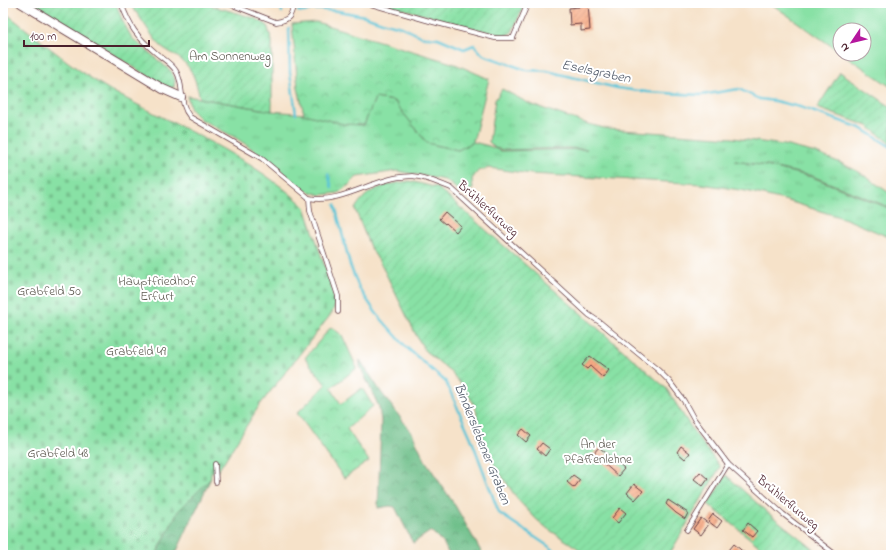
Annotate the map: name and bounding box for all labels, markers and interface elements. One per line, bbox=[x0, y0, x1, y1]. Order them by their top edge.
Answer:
scale bar bbox=[24, 22, 149, 48]
north arrow bbox=[832, 22, 872, 62]
text: 100 m bbox=[30, 28, 57, 46]
text: N bbox=[836, 40, 853, 55]
park label: Am Sonnenweg bbox=[189, 47, 271, 67]
water label: Eselsgraben bbox=[560, 54, 634, 90]
street label: Brühlerflurweg bbox=[452, 176, 523, 243]
park label: Hauptfriedhof Erfurt bbox=[118, 272, 197, 306]
park label: Grabfeld 50 bbox=[17, 282, 81, 301]
park label: Grabfeld 49 bbox=[106, 342, 166, 361]
water label: Binderslebener Graben bbox=[448, 380, 516, 509]
park label: An der Pfaffenlehne bbox=[564, 435, 632, 469]
park label: Grabfeld 48 bbox=[28, 444, 89, 463]
street label: Brühlerflurweg bbox=[751, 470, 824, 536]

